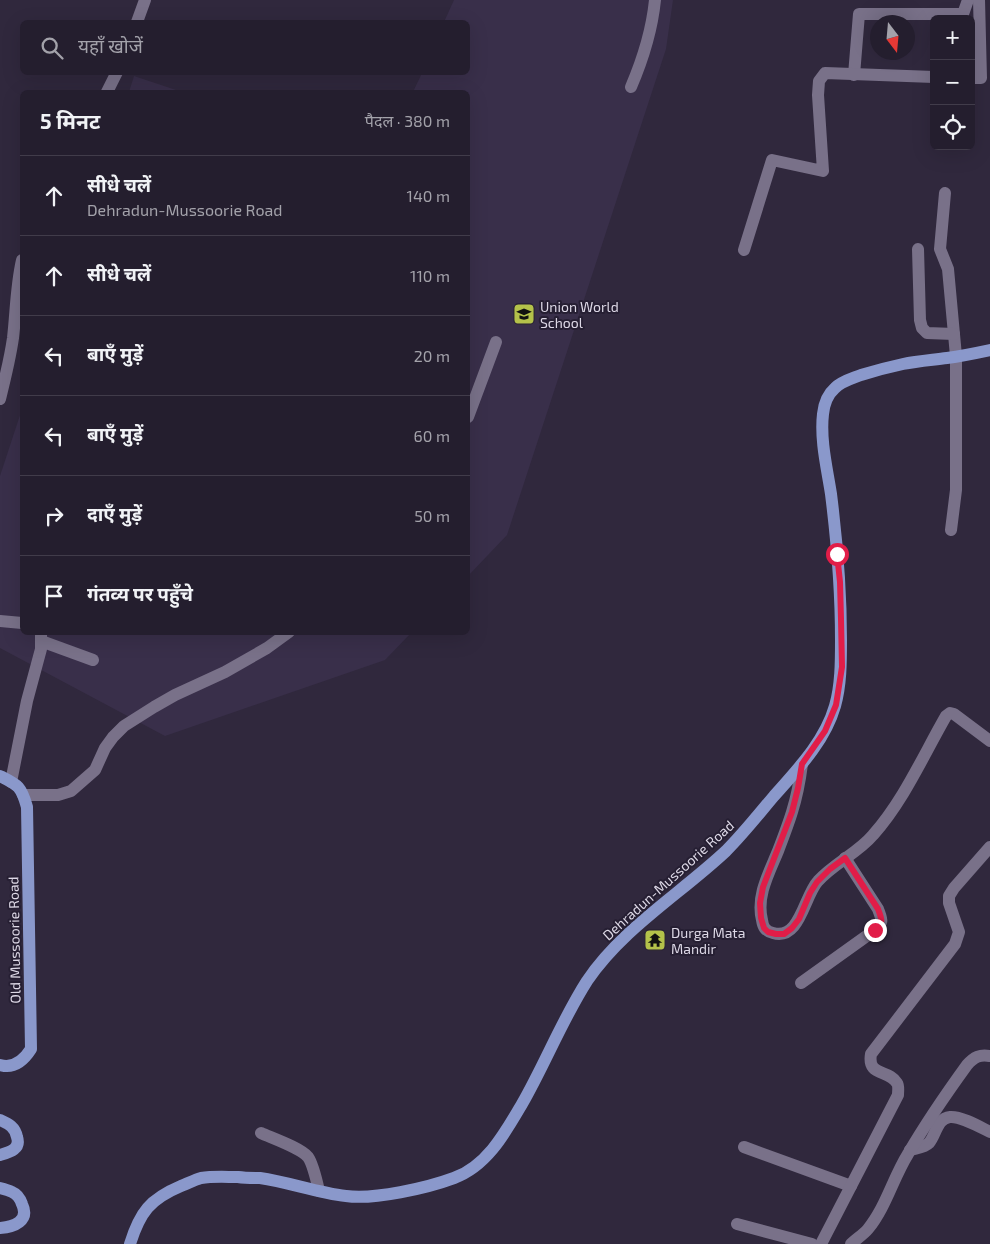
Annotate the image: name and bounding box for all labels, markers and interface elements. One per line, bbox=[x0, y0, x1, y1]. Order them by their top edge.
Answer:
north arrow bbox=[870, 15, 915, 60]
map controls bbox=[930, 15, 975, 150]
button: + bbox=[930, 15, 975, 60]
search box bbox=[20, 20, 470, 75]
icon: search bbox=[38, 34, 66, 62]
text: यहाँ खोजें bbox=[78, 34, 143, 57]
button: − bbox=[930, 60, 975, 105]
button: locate bbox=[930, 105, 975, 150]
text: 5 मिनट bbox=[40, 108, 100, 133]
text: पैदल · 380 m bbox=[365, 111, 450, 130]
text: सीधे चलें bbox=[87, 173, 151, 196]
icon: ahead bbox=[40, 182, 68, 210]
text: 140 m bbox=[407, 186, 450, 205]
text: Dehradun-Mussoorie Road bbox=[87, 200, 282, 219]
icon: ahead bbox=[40, 262, 68, 290]
text: सीधे चलें bbox=[87, 262, 151, 285]
text: 110 m bbox=[410, 266, 450, 285]
place label: Union World School bbox=[540, 298, 619, 331]
school or university icon: Union World School bbox=[512, 302, 536, 326]
icon: left bbox=[40, 342, 68, 370]
text: बाएँ मुड़ें bbox=[87, 342, 143, 365]
text: 20 m bbox=[414, 346, 450, 365]
icon: left bbox=[40, 422, 68, 450]
text: बाएँ मुड़ें bbox=[87, 422, 143, 445]
text: 60 m bbox=[414, 426, 450, 445]
icon: right bbox=[40, 502, 68, 530]
text: दाएँ मुड़ें bbox=[87, 502, 142, 525]
text: 50 m bbox=[414, 506, 450, 525]
route start bbox=[826, 543, 849, 566]
icon: arrive bbox=[40, 582, 68, 610]
text: गंतव्य पर पहुँचे bbox=[87, 582, 193, 605]
street label: Dehradun-Mussoorie Road bbox=[599, 816, 737, 944]
street label: Old Mussoorie Road bbox=[4, 876, 24, 1004]
route end bbox=[864, 919, 887, 942]
place label: Durga Mata Mandir bbox=[671, 924, 745, 957]
temple icon: Durga Mata Mandir bbox=[643, 928, 667, 952]

